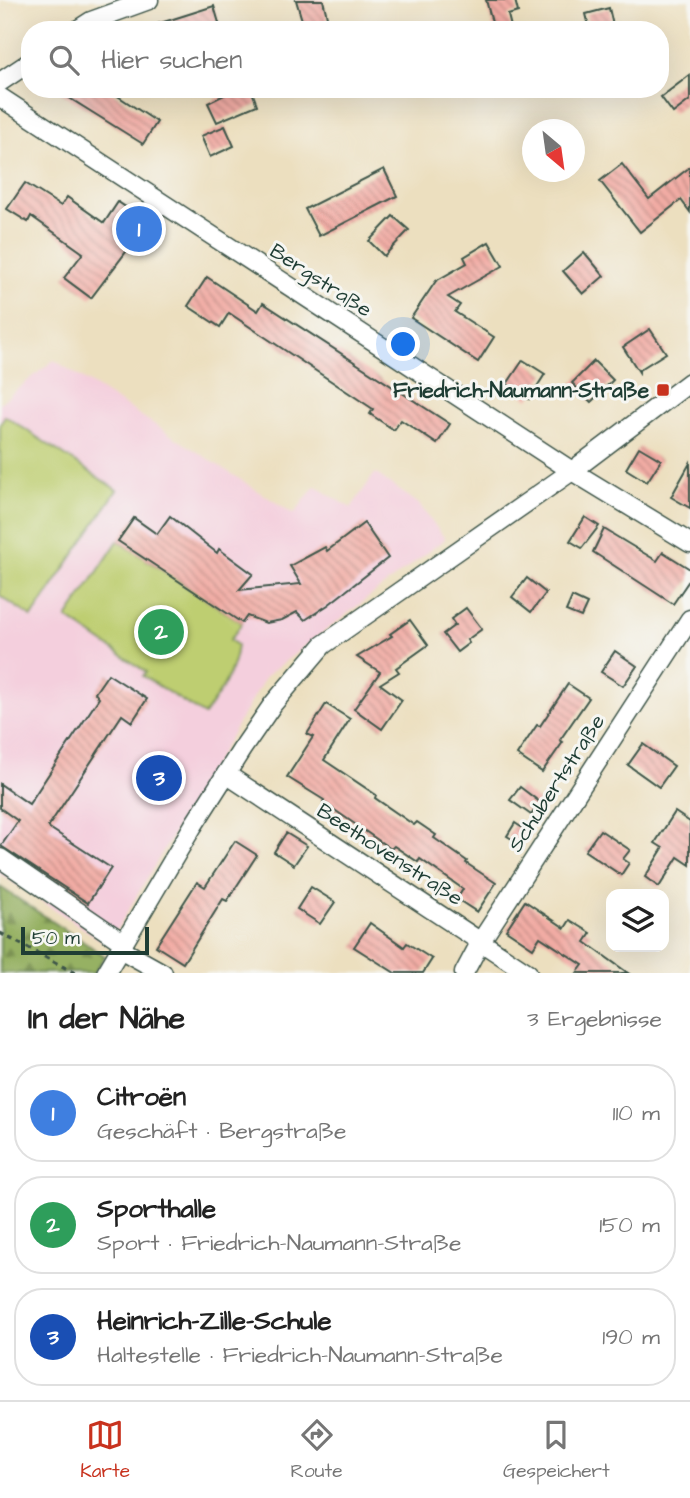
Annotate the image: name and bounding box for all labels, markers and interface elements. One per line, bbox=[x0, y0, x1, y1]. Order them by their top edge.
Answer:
search box bbox=[21, 21, 669, 98]
icon: search bbox=[45, 41, 83, 79]
text: Hier suchen bbox=[101, 42, 242, 78]
north arrow bbox=[522, 119, 585, 182]
pin: 1 bbox=[116, 203, 162, 255]
street label: Bergstraße bbox=[263, 237, 377, 326]
your location bbox=[386, 327, 420, 361]
place label: Friedrich-Naumann-Straße bbox=[393, 376, 650, 405]
marker: Friedrich-Naumann-Straße bbox=[655, 382, 671, 398]
pin: 2 bbox=[138, 606, 184, 658]
street label: Schubertstraße bbox=[501, 709, 612, 858]
pin: 3 bbox=[136, 752, 182, 804]
street label: Beethovenstraße bbox=[311, 796, 468, 913]
map controls bbox=[606, 889, 669, 952]
button: layers bbox=[606, 889, 669, 952]
scale bar bbox=[21, 924, 149, 956]
text: 50 m bbox=[32, 925, 80, 952]
text: In der Nähe bbox=[28, 998, 185, 1040]
text: 3 Ergebnisse bbox=[527, 1003, 662, 1035]
text: Citroën bbox=[97, 1079, 186, 1115]
text: 1 bbox=[52, 1097, 54, 1129]
text: 110 m bbox=[612, 1097, 660, 1129]
text: Geschäft · Bergstraße bbox=[97, 1115, 347, 1147]
text: Sporthalle bbox=[97, 1191, 216, 1227]
text: 2 bbox=[46, 1209, 60, 1241]
text: 150 m bbox=[599, 1209, 660, 1241]
text: Sport · Friedrich-Naumann-Straße bbox=[97, 1227, 462, 1259]
text: Heinrich-Zille-Schule bbox=[97, 1303, 331, 1339]
text: 3 bbox=[47, 1321, 59, 1353]
text: 190 m bbox=[602, 1321, 660, 1353]
text: Haltestelle · Friedrich-Naumann-Straße bbox=[97, 1339, 503, 1371]
tab: Karte bbox=[80, 1416, 130, 1485]
tab: Route bbox=[291, 1416, 342, 1485]
tab: Gespeichert bbox=[503, 1416, 610, 1485]

